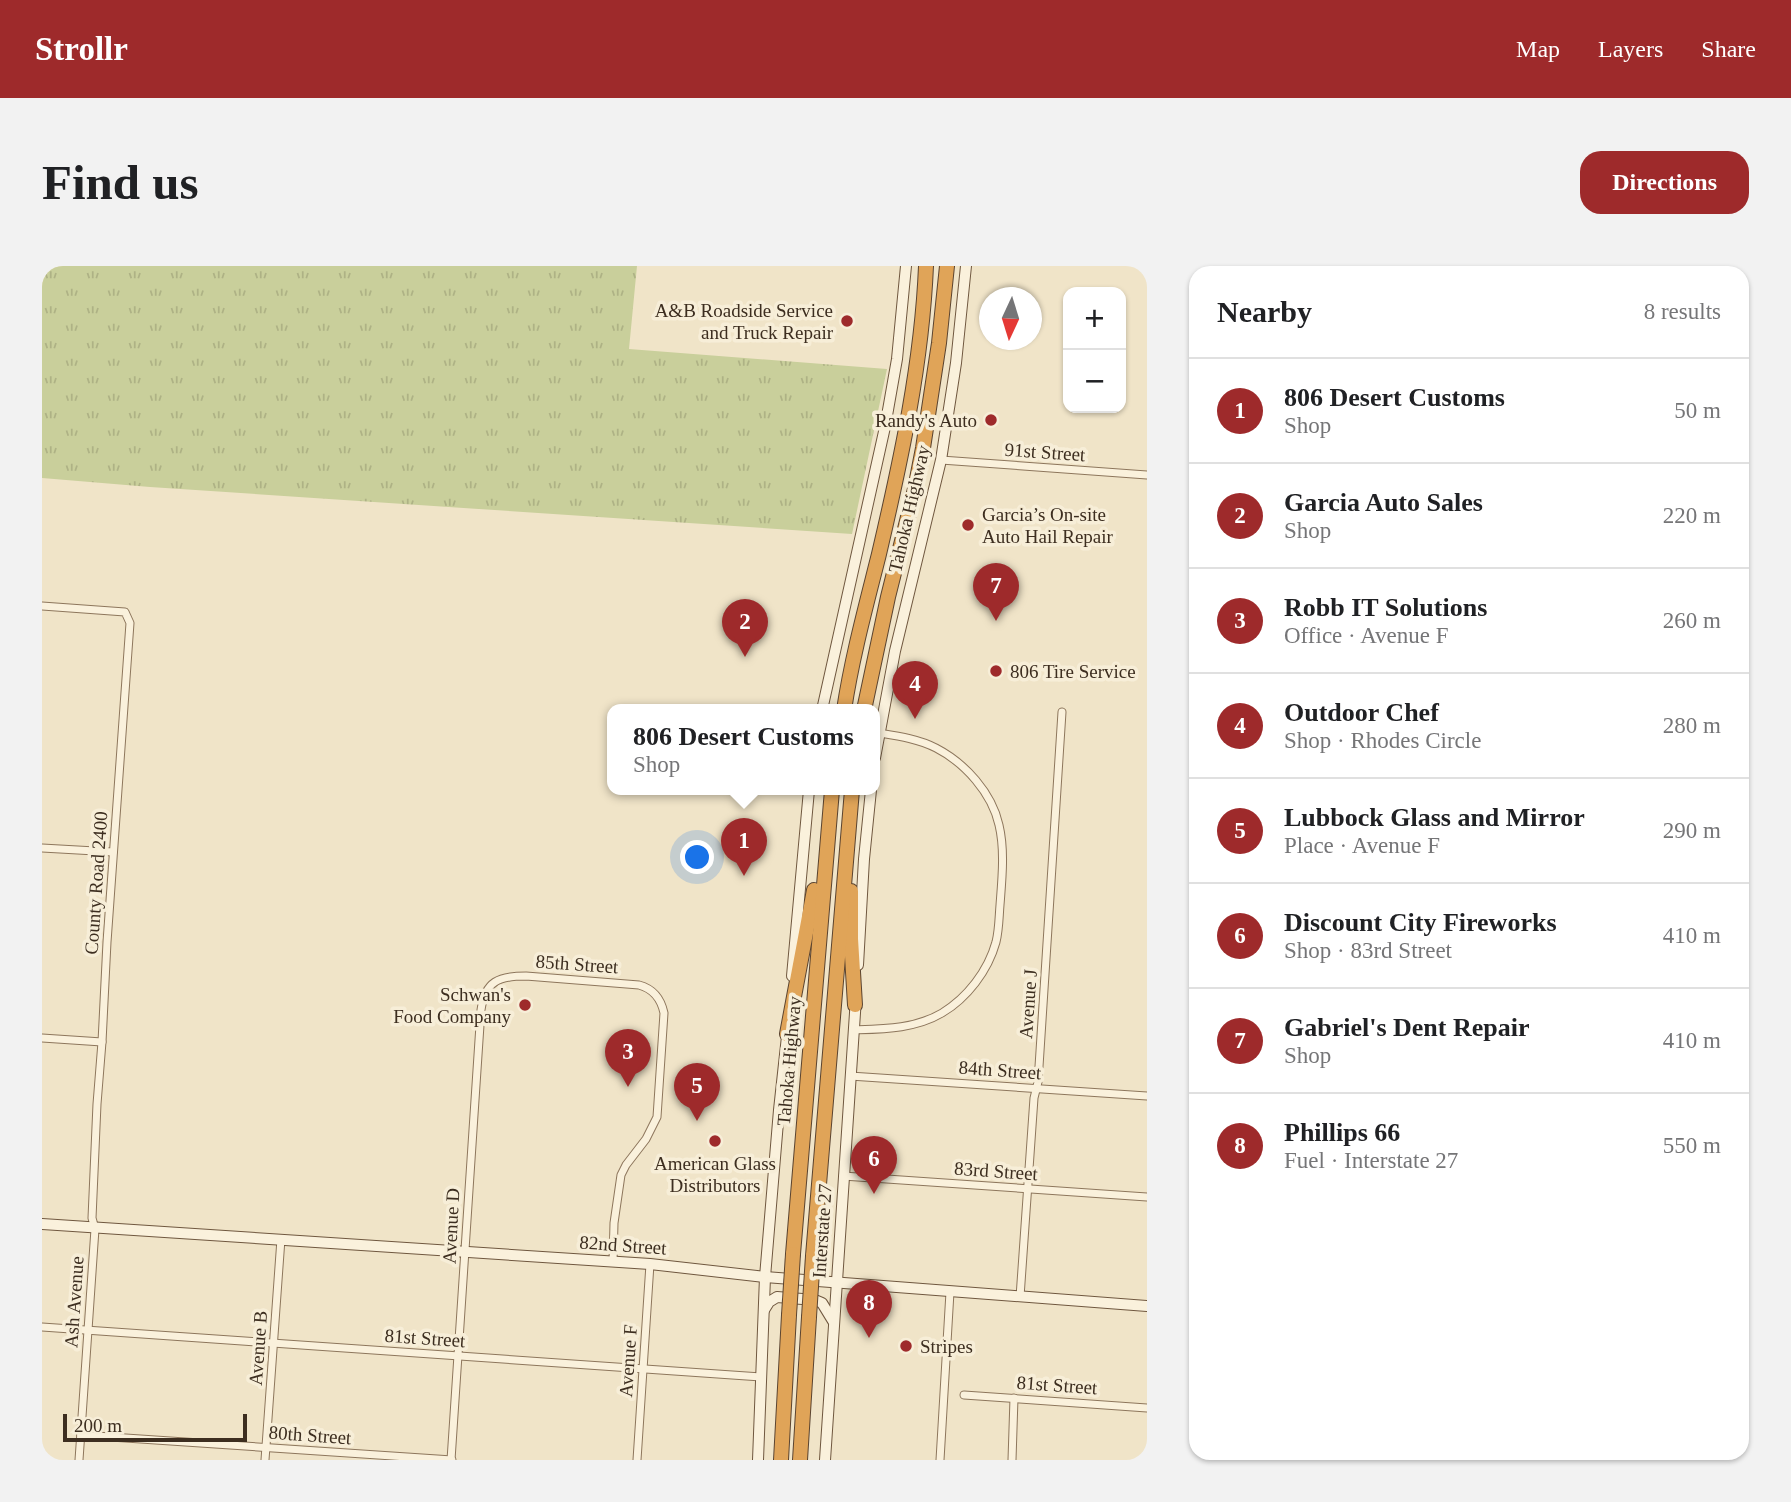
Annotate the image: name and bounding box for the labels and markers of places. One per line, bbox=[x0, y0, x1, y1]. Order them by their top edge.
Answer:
place label: A&B Roadside Service and Truck Repair bbox=[655, 300, 834, 343]
marker: A&B Roadside Service and Truck Repair bbox=[839, 313, 855, 329]
place label: Randy's Auto bbox=[875, 410, 977, 431]
marker: Randy's Auto bbox=[983, 412, 999, 428]
place label: Garcia’s On-site Auto Hail Repair bbox=[982, 504, 1114, 547]
marker: Garcia’s On-site Auto Hail Repair bbox=[960, 517, 976, 533]
pin: 7 bbox=[973, 563, 1019, 621]
pin: 2 bbox=[722, 599, 768, 657]
pin: 4 bbox=[892, 661, 938, 719]
place label: 806 Tire Service bbox=[1010, 661, 1136, 682]
marker: 806 Tire Service bbox=[988, 663, 1004, 679]
pin: 1 bbox=[721, 818, 767, 876]
place label: Schwan's Food Company bbox=[393, 984, 511, 1027]
marker: Schwan's Food Company bbox=[517, 997, 533, 1013]
pin: 3 bbox=[605, 1029, 651, 1087]
pin: 5 bbox=[674, 1063, 720, 1121]
marker: American Glass Distributors bbox=[707, 1133, 723, 1149]
pin: 6 bbox=[851, 1136, 897, 1194]
place label: American Glass Distributors bbox=[654, 1153, 776, 1196]
pin: 8 bbox=[846, 1280, 892, 1338]
place label: Stripes bbox=[920, 1336, 973, 1357]
marker: Stripes bbox=[898, 1338, 914, 1354]

